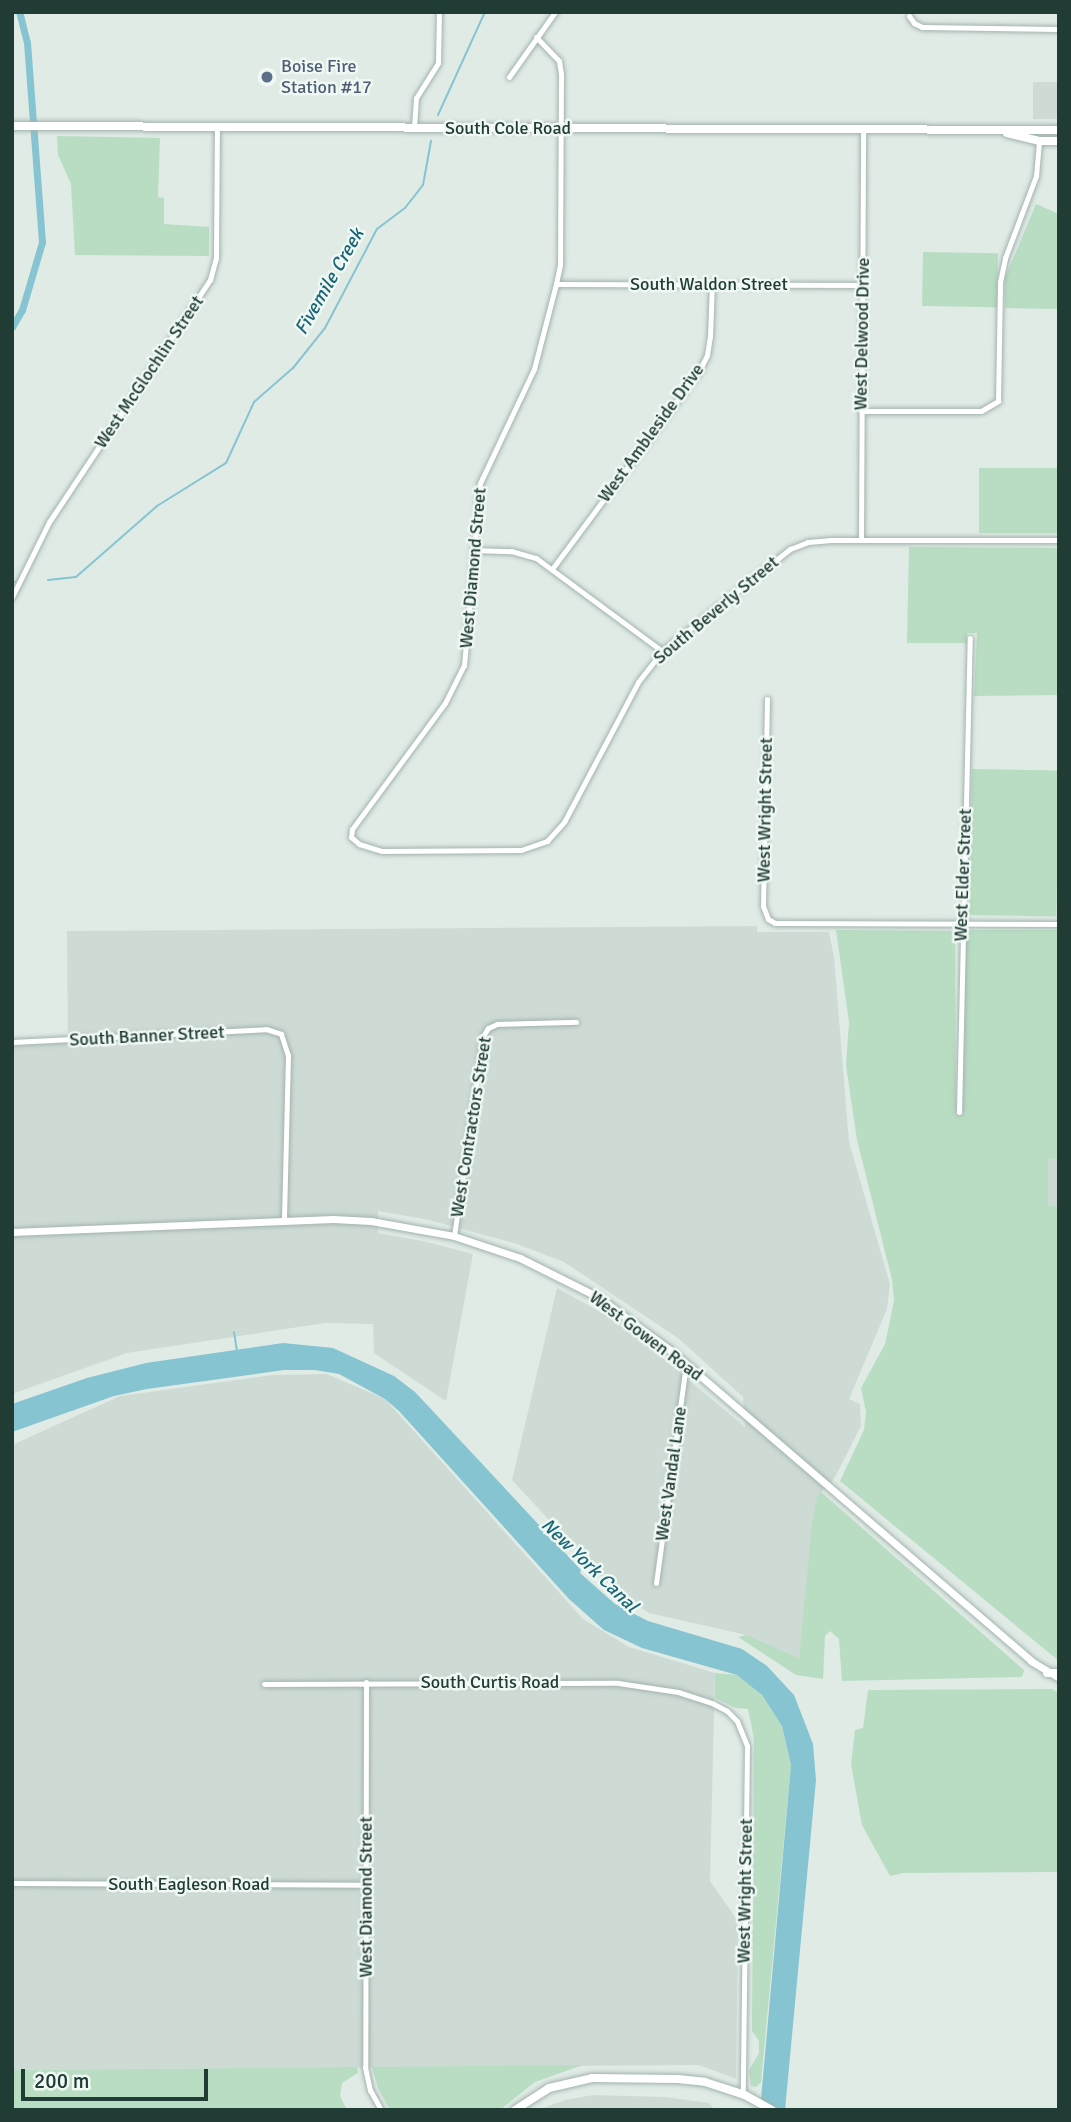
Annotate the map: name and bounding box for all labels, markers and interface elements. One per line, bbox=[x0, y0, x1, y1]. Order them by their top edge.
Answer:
place label: Boise Fire Station #17 bbox=[281, 56, 372, 98]
marker: Boise Fire Station #17 bbox=[259, 69, 275, 85]
street label: South Cole Road bbox=[445, 117, 571, 139]
water label: Fivemile Creek bbox=[290, 225, 370, 339]
street label: West Delwood Drive bbox=[850, 257, 874, 411]
street label: South Waldon Street bbox=[630, 273, 788, 295]
street label: West McGlochlin Street bbox=[90, 291, 208, 453]
street label: West Ambleside Drive bbox=[593, 359, 709, 507]
street label: West Diamond Street bbox=[455, 487, 491, 649]
street label: South Beverly Street bbox=[649, 551, 783, 669]
street label: West Wright Street bbox=[753, 737, 777, 883]
street label: West Elder Street bbox=[950, 808, 976, 942]
street label: South Banner Street bbox=[69, 1021, 225, 1051]
street label: West Contractors Street bbox=[446, 1035, 496, 1219]
street label: West Gowen Road bbox=[585, 1286, 707, 1386]
street label: West Vandal Lane bbox=[651, 1405, 691, 1543]
water label: New York Canal bbox=[536, 1514, 642, 1618]
street label: South Curtis Road bbox=[421, 1671, 559, 1693]
street label: West Diamond Street bbox=[355, 1816, 377, 1978]
street label: West Wright Street bbox=[733, 1818, 757, 1964]
street label: South Eagleson Road bbox=[108, 1873, 270, 1895]
scale bar bbox=[24, 2056, 212, 2100]
text: 200 m bbox=[34, 2068, 89, 2094]

